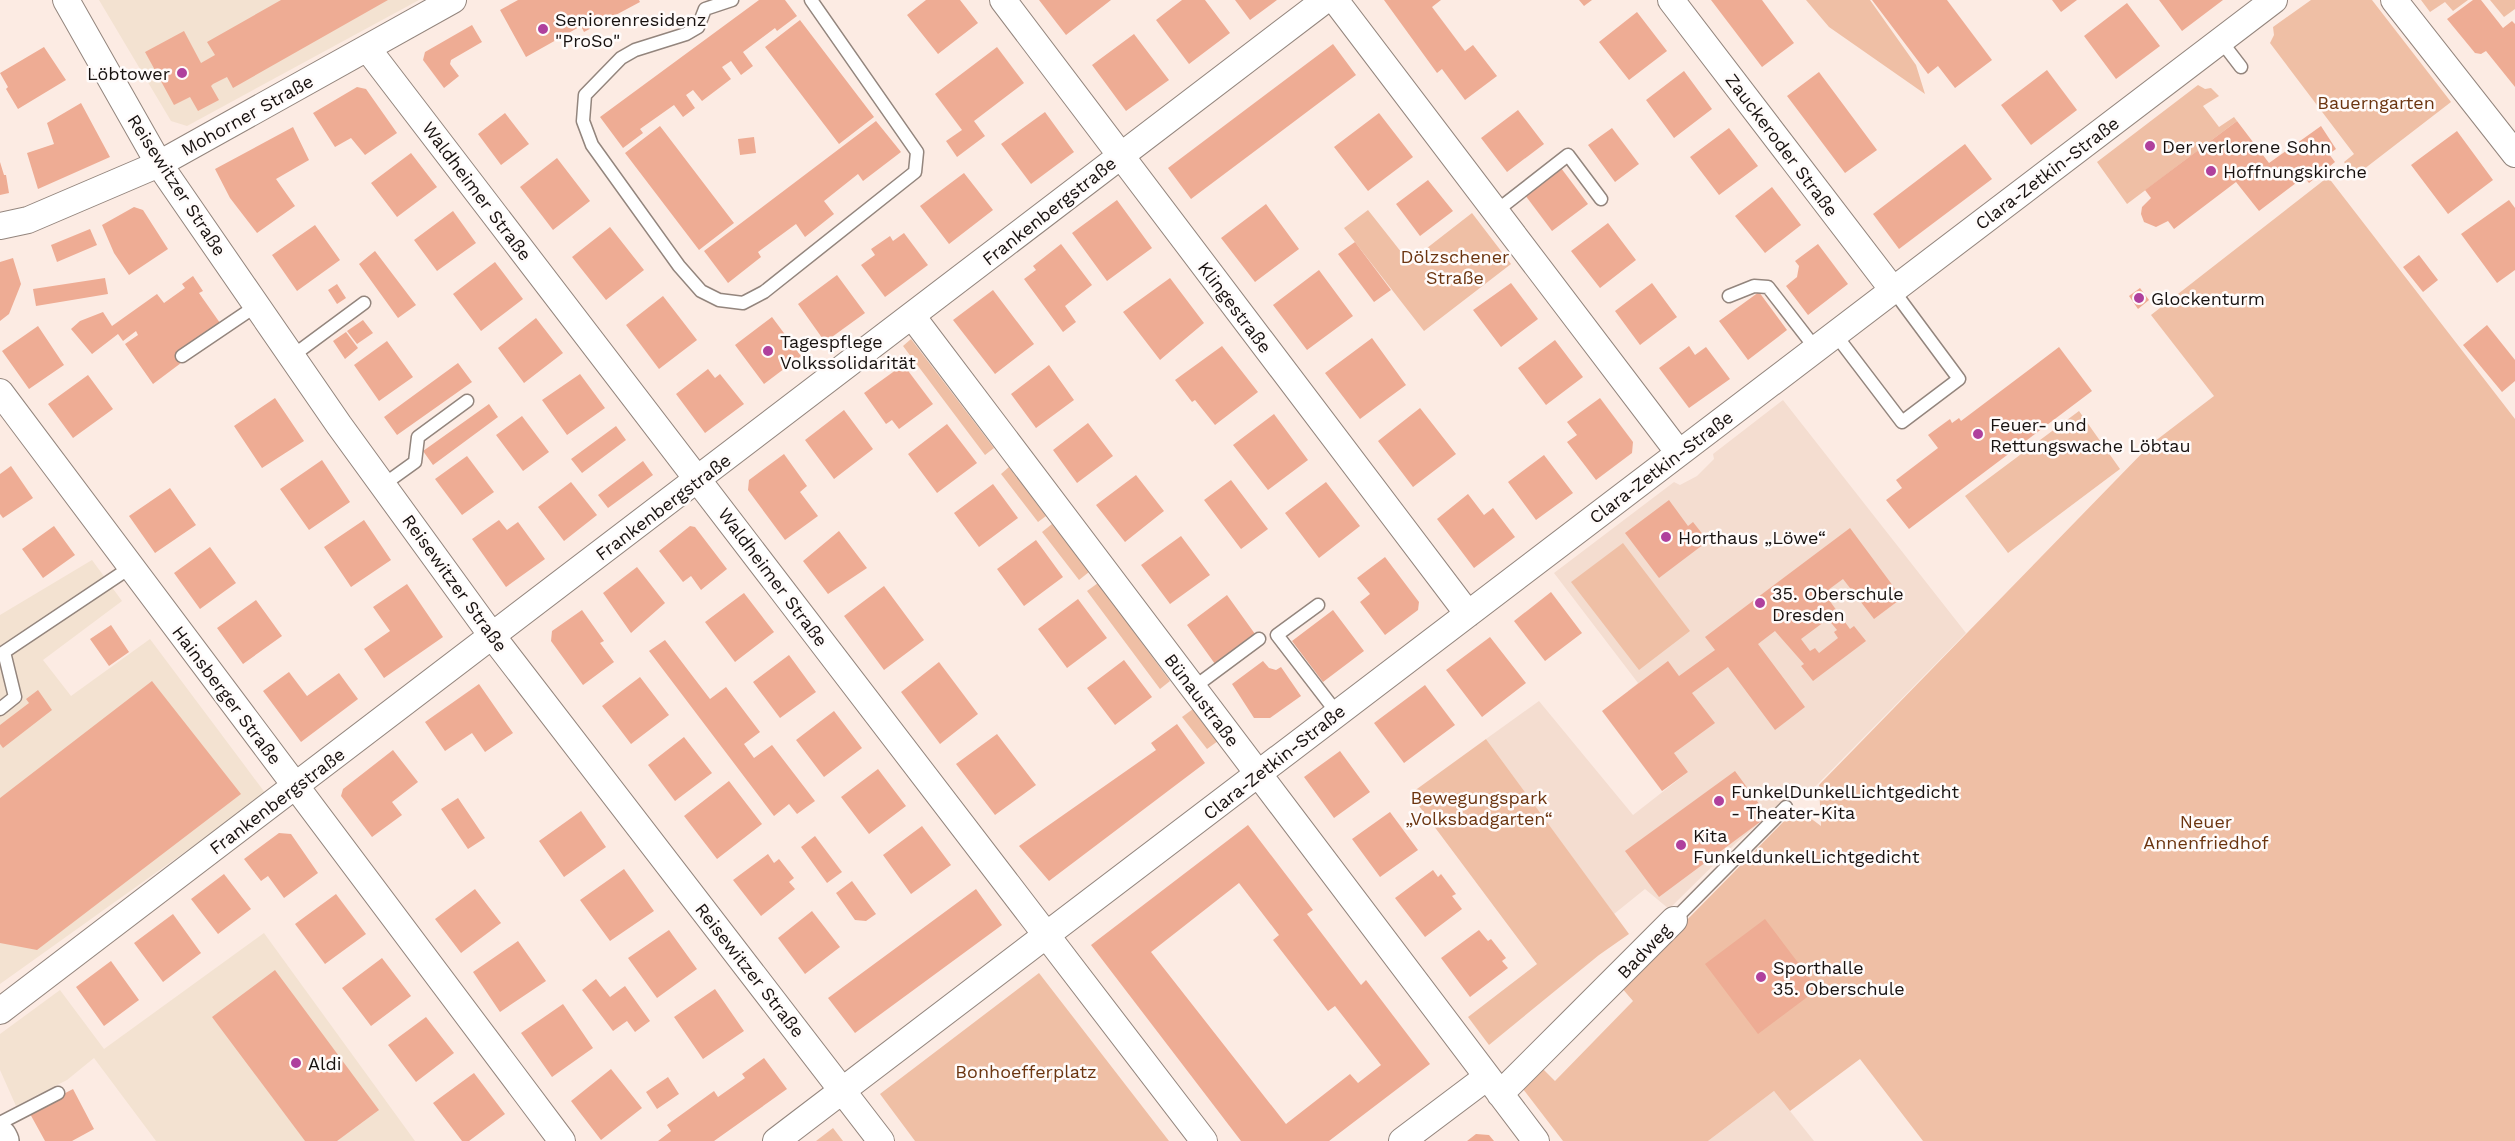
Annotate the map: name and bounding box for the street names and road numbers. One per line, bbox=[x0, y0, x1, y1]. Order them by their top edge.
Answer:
street label: Zauckeroder Straße bbox=[1721, 69, 1843, 221]
street label: Mohorner Straße bbox=[177, 70, 317, 160]
street label: Reisewitzer Straße bbox=[123, 110, 231, 260]
street label: Clara-Zetkin-Straße bbox=[1971, 112, 2123, 234]
street label: Waldheimer Straße bbox=[418, 117, 536, 265]
street label: Frankenbergstraße bbox=[978, 152, 1120, 270]
street label: Klingestraße bbox=[1194, 257, 1276, 357]
street label: Clara-Zetkin-Straße bbox=[1585, 406, 1737, 528]
street label: Frankenbergstraße bbox=[591, 449, 735, 565]
street label: Waldheimer Straße bbox=[714, 503, 832, 651]
street label: Reisewitzer Straße bbox=[398, 510, 512, 656]
street label: Hainsberger Straße bbox=[168, 622, 286, 768]
street label: Bünaustraße bbox=[1160, 649, 1244, 751]
street label: Clara-Zetkin-Straße bbox=[1199, 700, 1349, 824]
street label: Frankenbergstraße bbox=[205, 743, 349, 859]
street label: Reisewitzer Straße bbox=[691, 899, 809, 1041]
street label: Badweg bbox=[1613, 919, 1675, 983]

